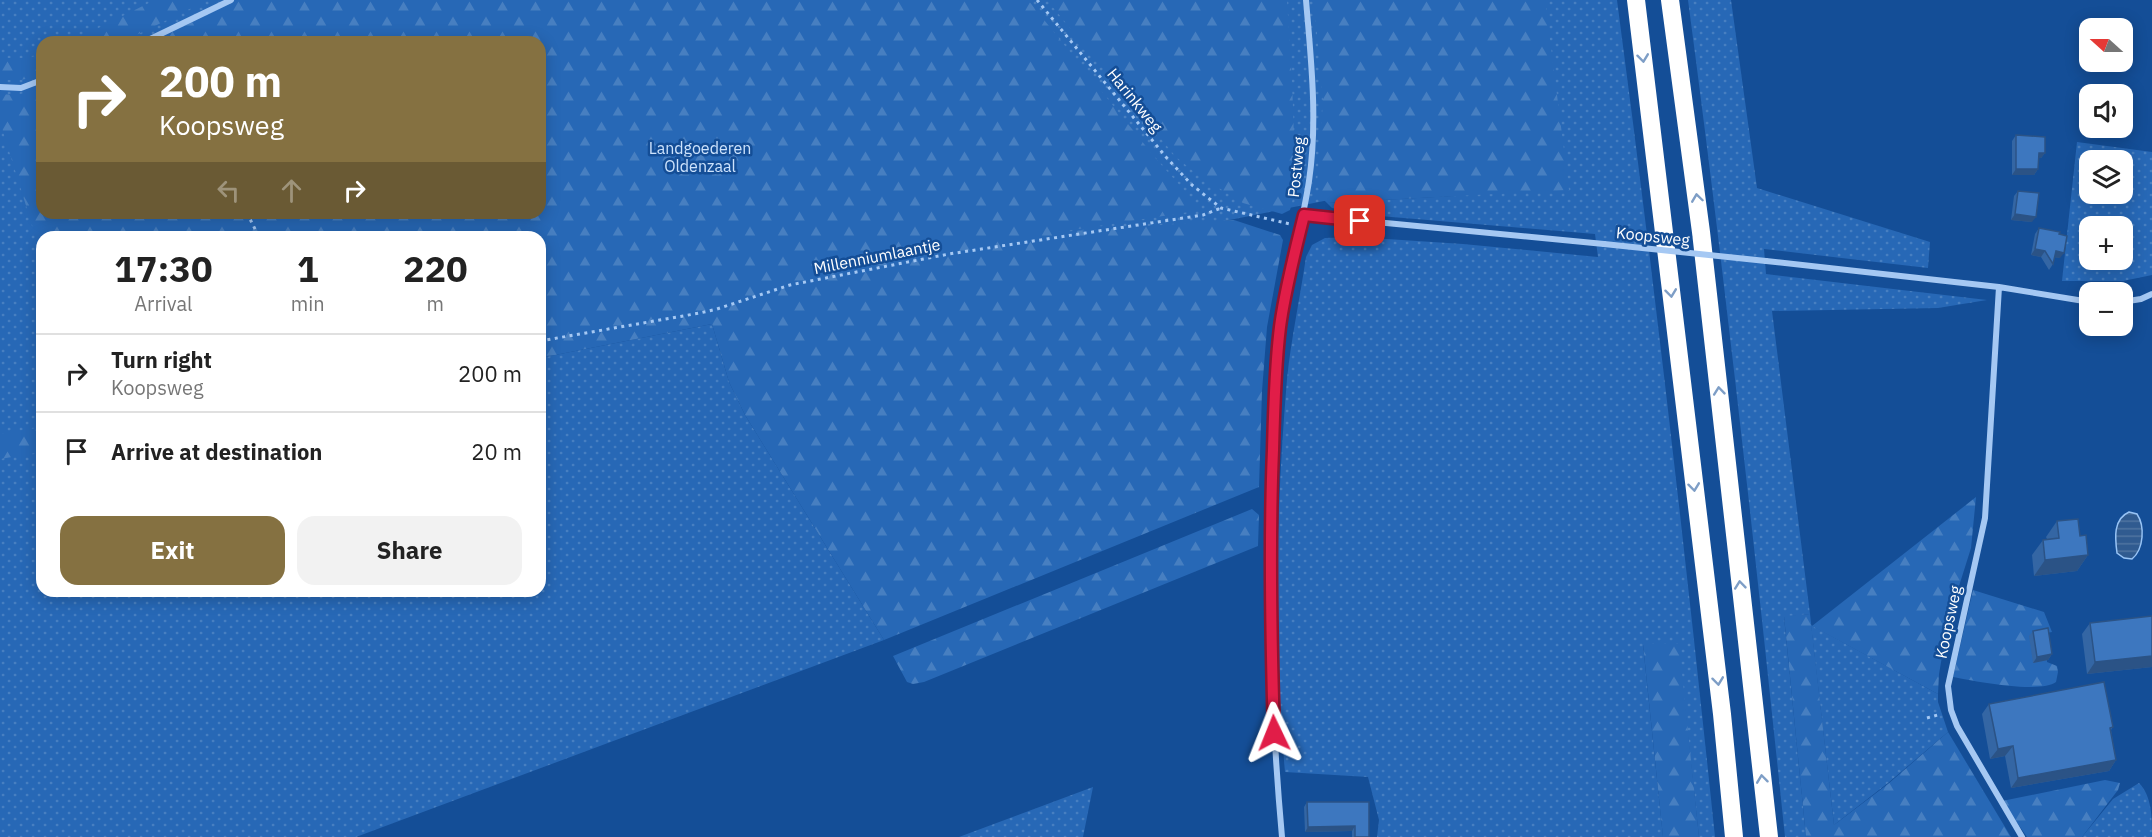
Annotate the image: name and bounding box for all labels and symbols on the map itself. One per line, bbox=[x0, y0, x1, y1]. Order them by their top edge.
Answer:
north arrow bbox=[2079, 18, 2133, 72]
one-way arrow bbox=[1636, 54, 1649, 63]
street label: Harinkweg bbox=[1103, 64, 1167, 137]
street label: Postweg bbox=[1283, 135, 1309, 198]
park label: Landgoederen Oldenzaal bbox=[649, 138, 751, 176]
one-way arrow bbox=[1691, 193, 1703, 202]
pin bbox=[1334, 195, 1385, 246]
street label: Koopsweg bbox=[1615, 222, 1691, 250]
street label: Millenniumlaantje bbox=[812, 234, 942, 278]
one-way arrow bbox=[1664, 289, 1676, 298]
one-way arrow bbox=[1713, 387, 1726, 396]
one-way arrow bbox=[1688, 482, 1700, 492]
one-way arrow bbox=[1734, 581, 1747, 590]
street label: Koopsweg bbox=[1931, 583, 1966, 660]
one-way arrow bbox=[1711, 676, 1724, 685]
position arrow bbox=[1242, 701, 1306, 765]
one-way arrow bbox=[1756, 774, 1769, 783]

